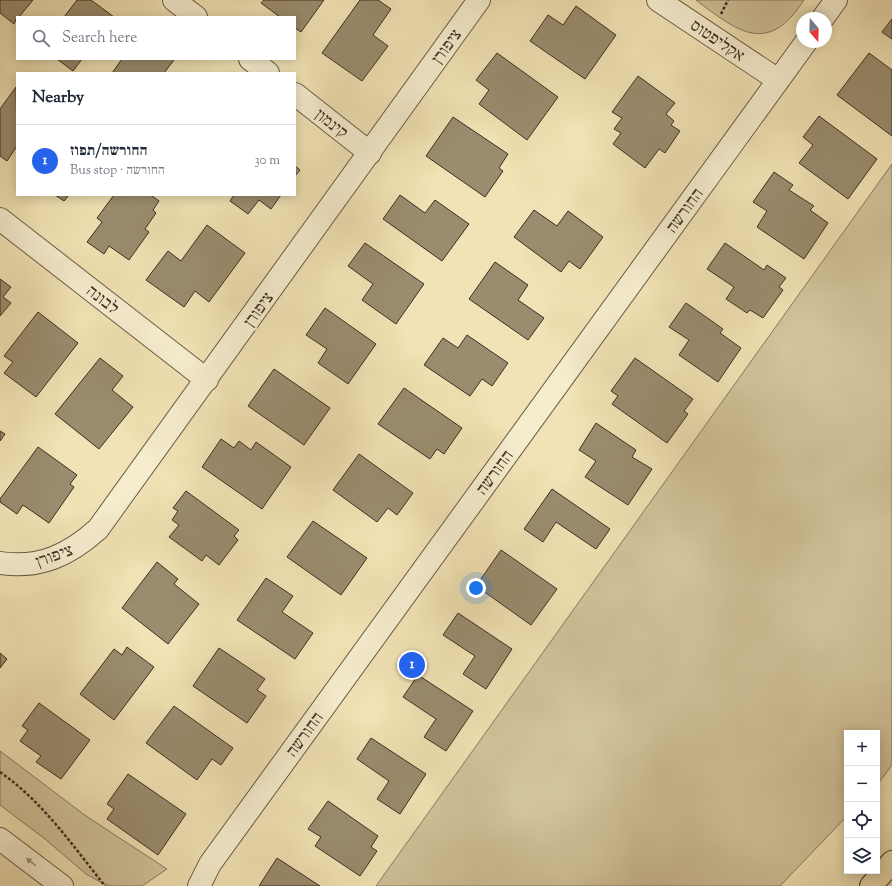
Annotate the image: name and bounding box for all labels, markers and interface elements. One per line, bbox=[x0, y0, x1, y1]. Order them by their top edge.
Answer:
north arrow bbox=[796, 12, 832, 48]
street label: אקליפטוס bbox=[685, 15, 749, 69]
search box bbox=[16, 16, 296, 60]
street label: ציפורן bbox=[427, 25, 468, 70]
icon: search bbox=[30, 27, 52, 49]
text: Search here bbox=[62, 28, 137, 49]
text: Nearby bbox=[32, 86, 84, 110]
street label: קינמון bbox=[309, 104, 353, 145]
text: החורשה/תפוז bbox=[70, 141, 147, 162]
text: 1 bbox=[43, 152, 47, 170]
text: 30 m bbox=[254, 152, 280, 170]
text: Bus stop · החורשה bbox=[70, 162, 165, 180]
street label: החורשה bbox=[661, 184, 710, 239]
street label: לבונה bbox=[80, 280, 123, 321]
street label: ציפורן bbox=[239, 288, 280, 333]
street label: החורשה bbox=[471, 446, 520, 501]
street label: ציפורן bbox=[33, 539, 77, 575]
your location bbox=[466, 578, 486, 598]
pin: 1 bbox=[399, 650, 425, 680]
street label: החורשה bbox=[281, 708, 330, 763]
map controls bbox=[844, 730, 880, 874]
button: + bbox=[844, 730, 880, 766]
button: − bbox=[844, 766, 880, 802]
button: locate bbox=[844, 802, 880, 838]
button: layers bbox=[844, 838, 880, 874]
one-way arrow bbox=[26, 858, 37, 867]

